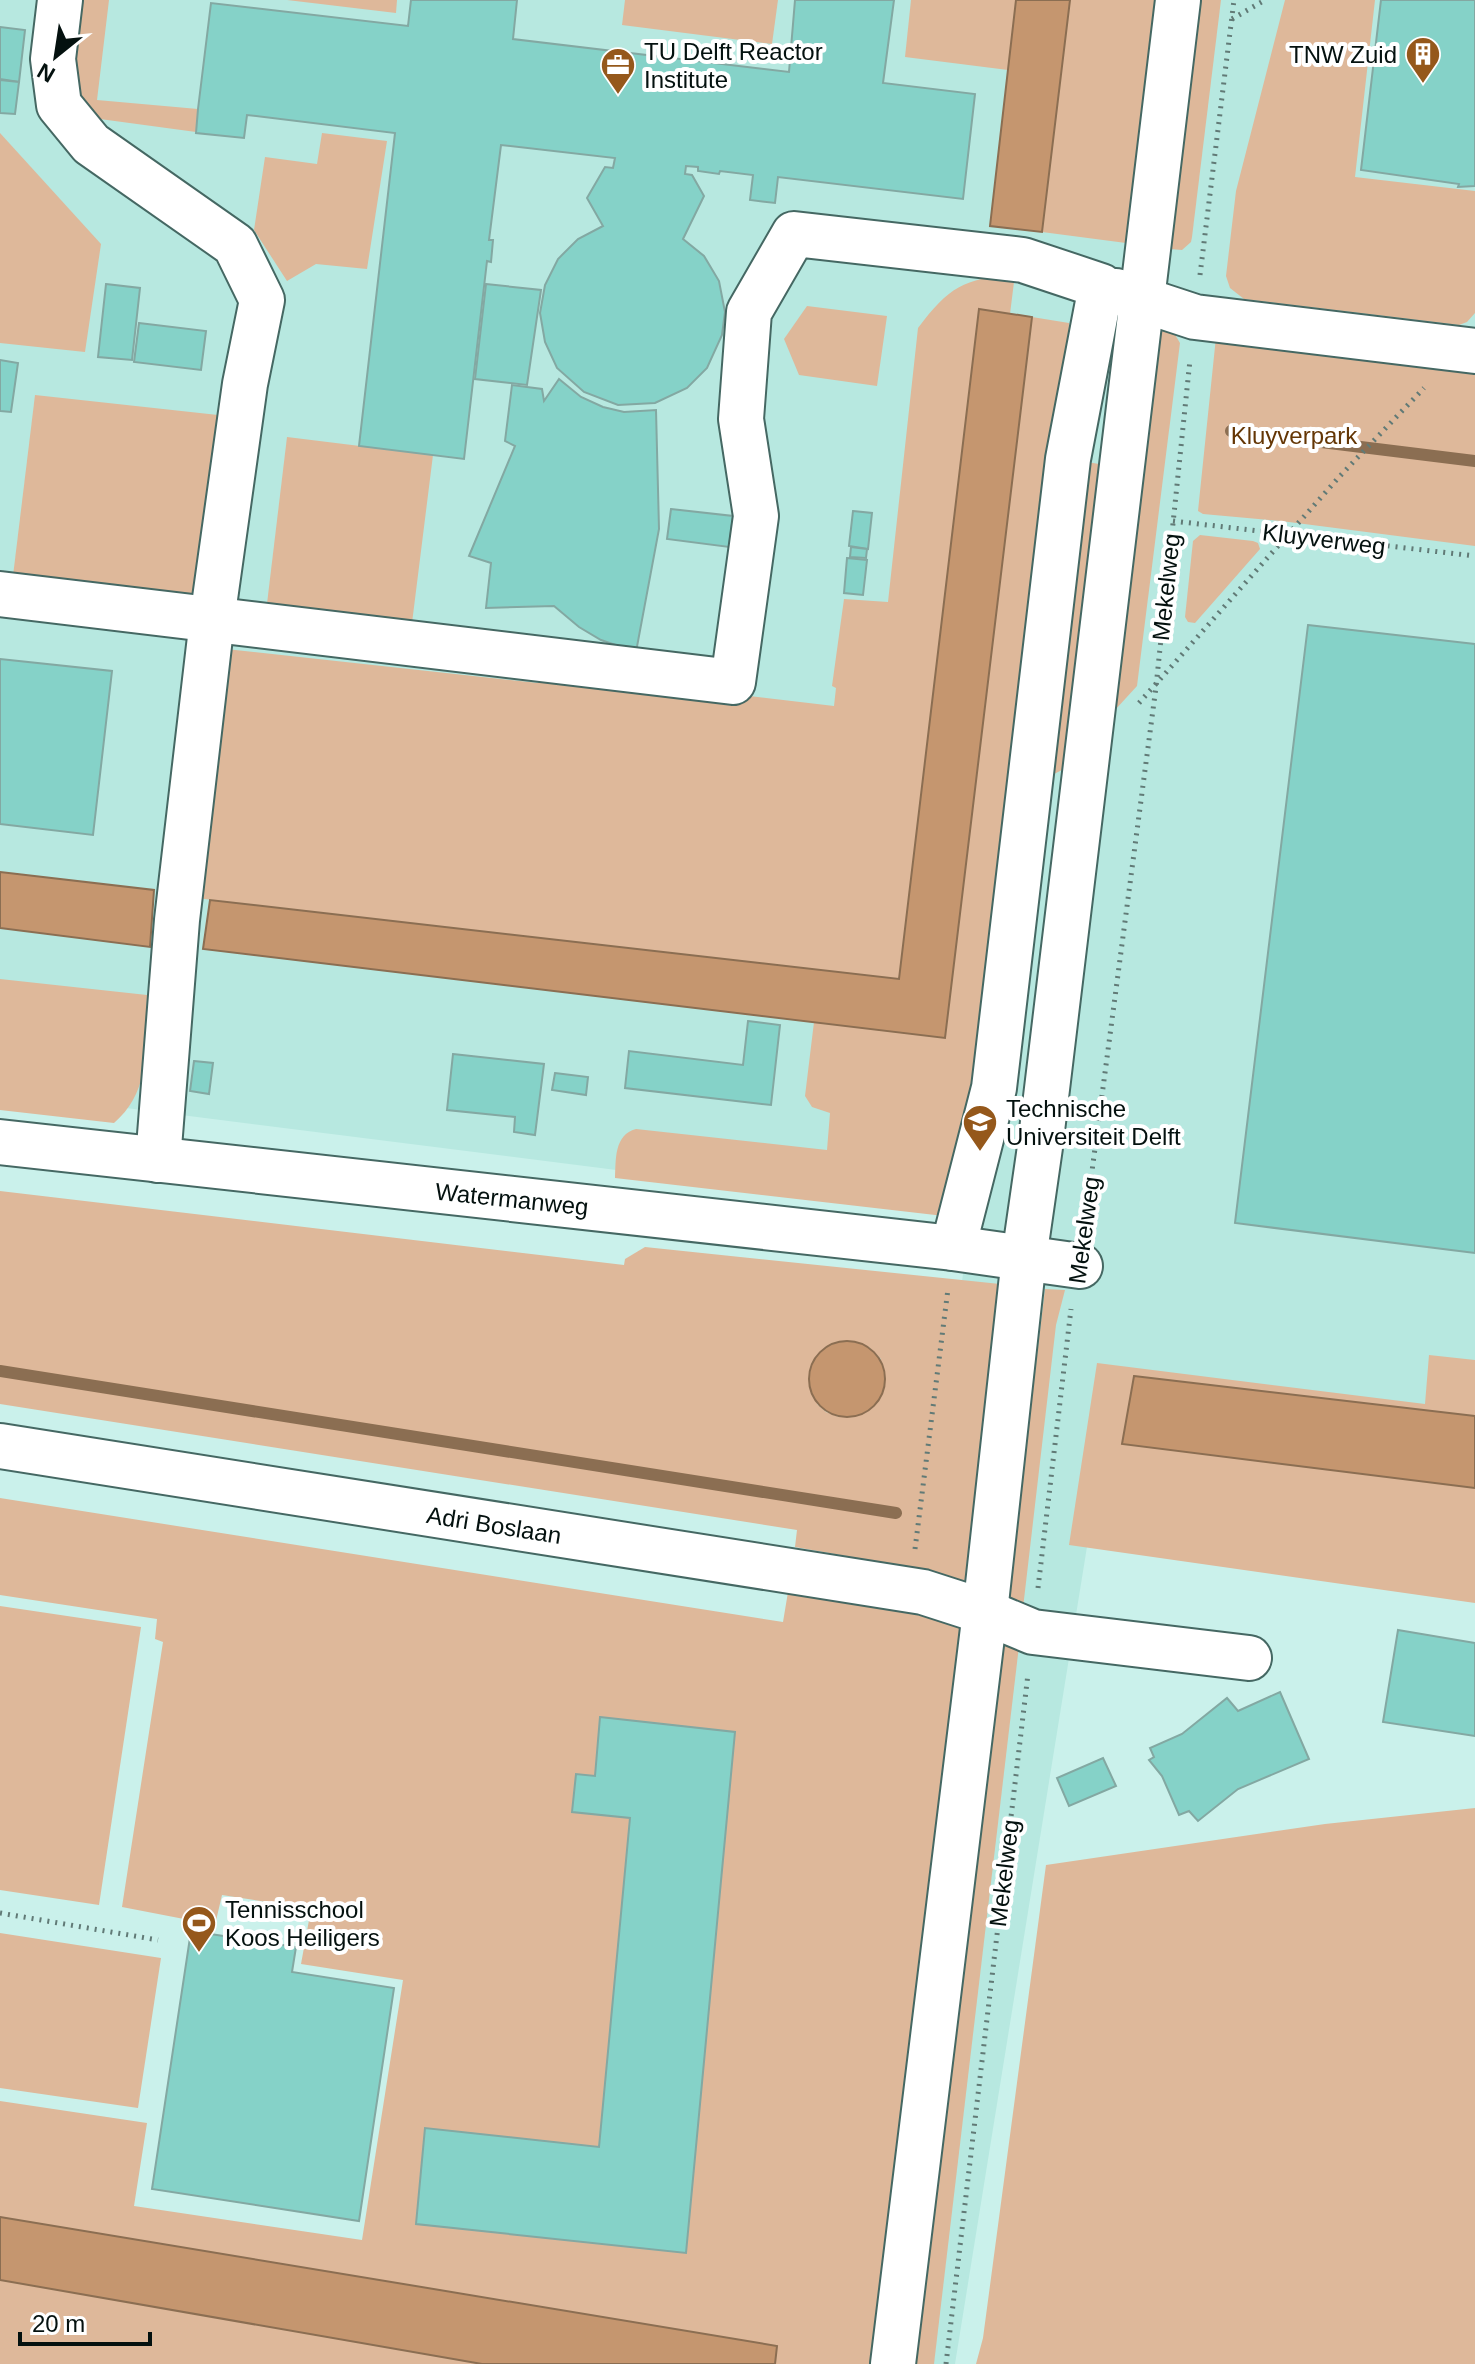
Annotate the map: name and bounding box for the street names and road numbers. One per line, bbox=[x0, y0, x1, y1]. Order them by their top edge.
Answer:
street label: Kluyverweg bbox=[1261, 518, 1387, 560]
street label: Mekelweg bbox=[1147, 532, 1185, 642]
street label: Mekelweg bbox=[1063, 1175, 1105, 1285]
street label: Watermanweg bbox=[434, 1178, 590, 1220]
street label: Adri Boslaan bbox=[425, 1501, 563, 1549]
street label: Mekelweg bbox=[984, 1818, 1024, 1928]

